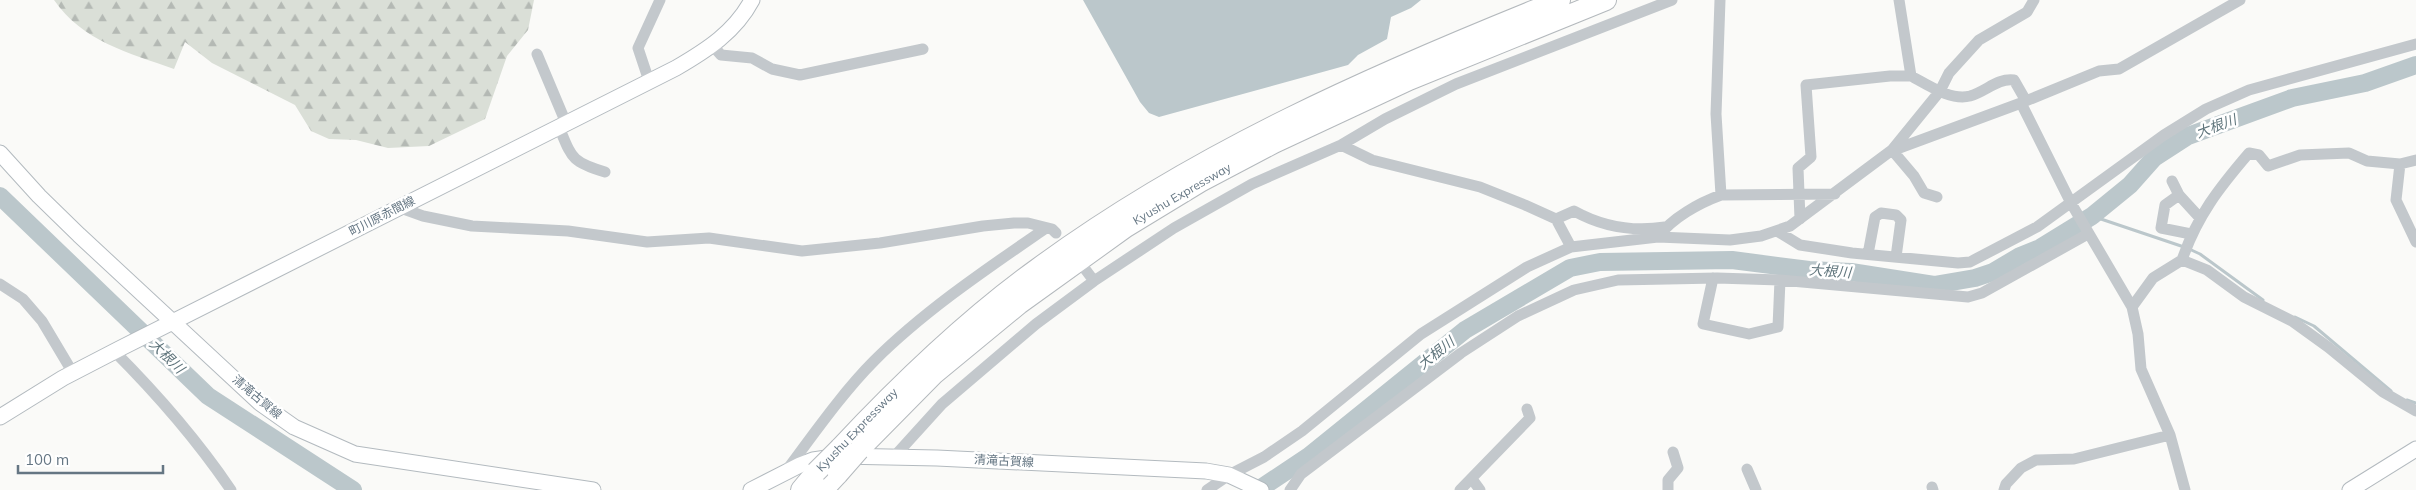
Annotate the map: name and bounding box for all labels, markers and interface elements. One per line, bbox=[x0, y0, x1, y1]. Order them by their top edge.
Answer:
water label: 大根川 bbox=[2193, 110, 2241, 142]
street label: Kyushu Expressway bbox=[1130, 159, 1234, 228]
street label: 町川原赤間線 bbox=[346, 193, 417, 239]
water label: 大根川 bbox=[1808, 261, 1854, 282]
water label: 大根川 bbox=[1414, 332, 1460, 373]
water label: 大根川 bbox=[146, 335, 190, 378]
street label: 清滝古賀線 bbox=[230, 372, 285, 422]
street label: Kyushu Expressway bbox=[813, 384, 901, 475]
scale bar bbox=[18, 442, 162, 474]
text: 100 m bbox=[25, 450, 69, 469]
street label: 清滝古賀線 bbox=[974, 451, 1034, 470]

